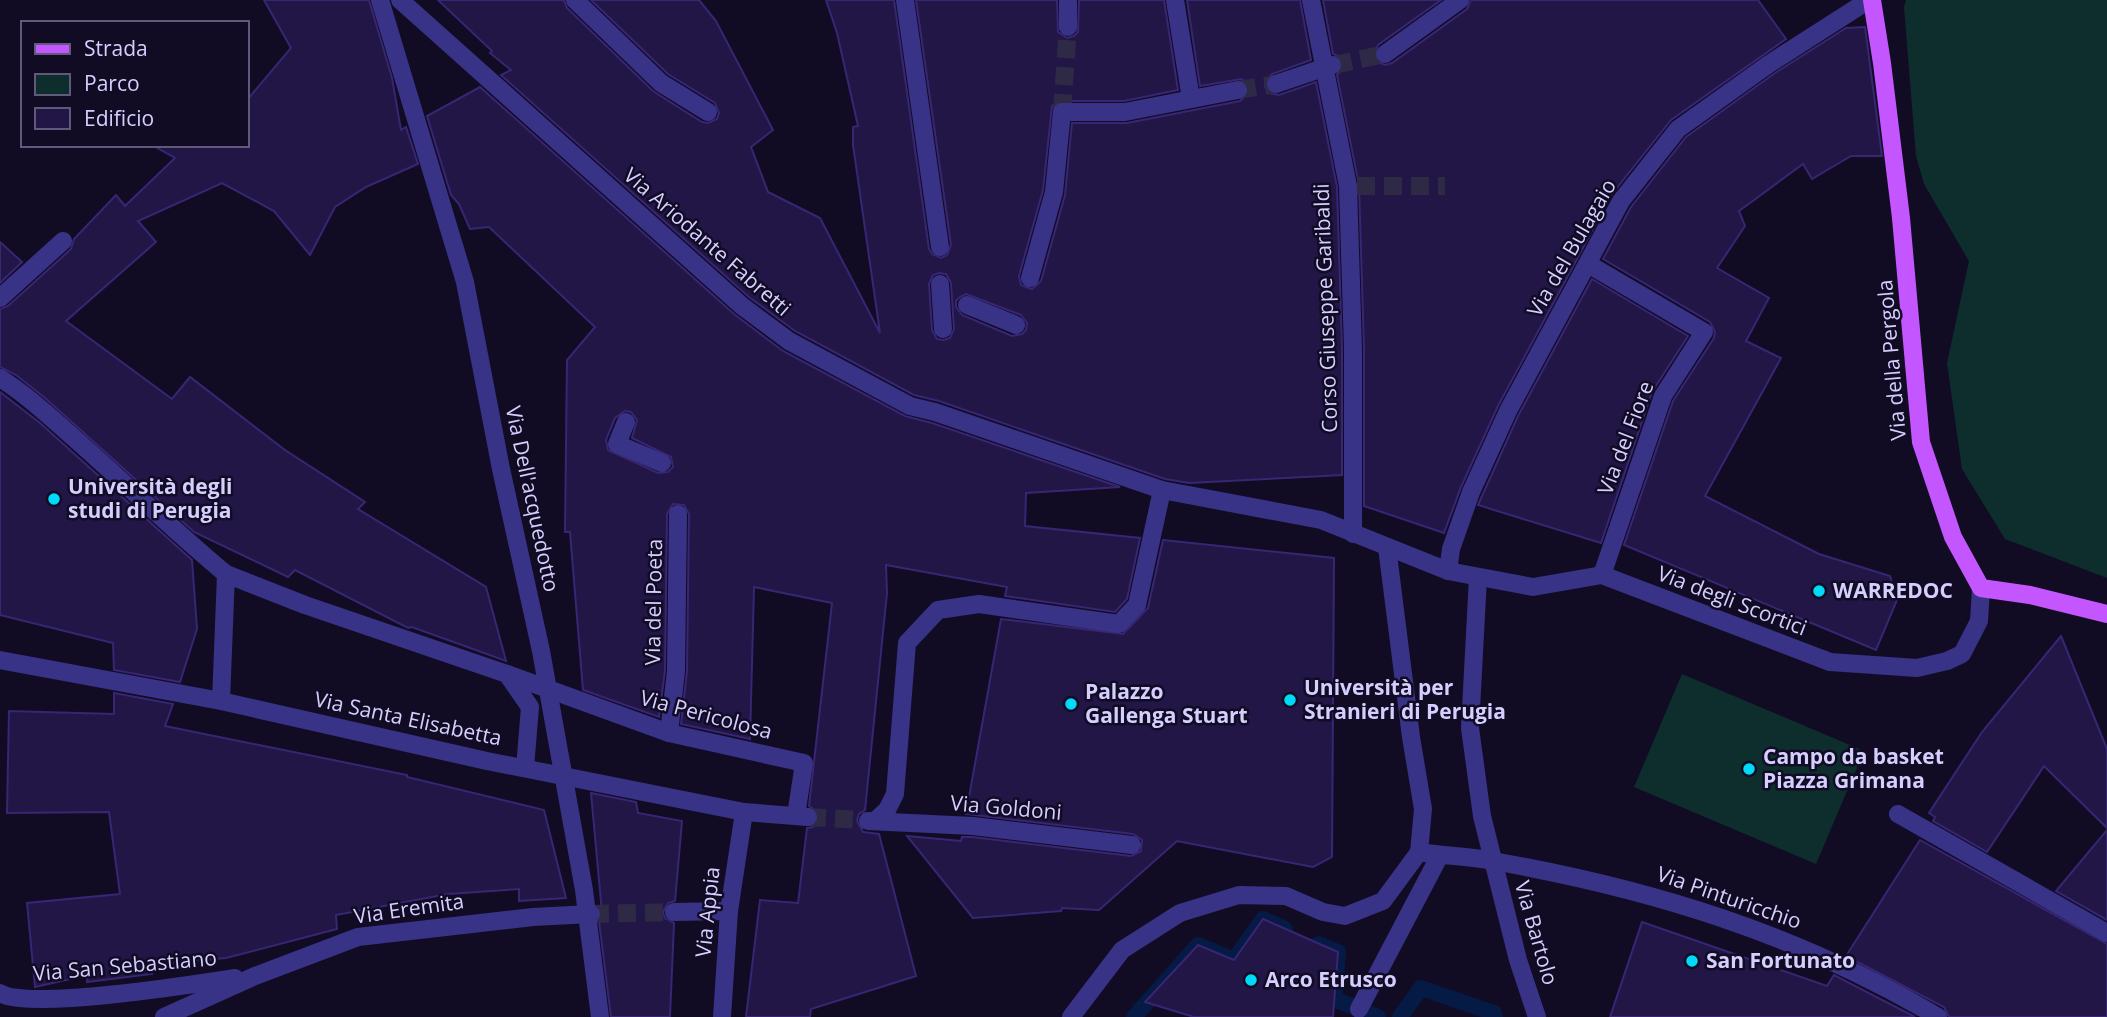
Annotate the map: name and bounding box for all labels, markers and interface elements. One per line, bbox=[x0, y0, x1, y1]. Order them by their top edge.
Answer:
legend bbox=[21, 21, 248, 147]
text: Strada bbox=[84, 34, 148, 62]
text: Parco bbox=[84, 69, 140, 97]
text: Edificio bbox=[84, 104, 154, 132]
street label: Via Ariodante Fabretti bbox=[618, 161, 797, 322]
street label: Via del Bulagaio bbox=[1520, 173, 1622, 322]
street label: Corso Giuseppe Garibaldi bbox=[1307, 183, 1343, 433]
street label: Via della Pergola bbox=[1870, 279, 1912, 442]
street label: Via del Fiore bbox=[1591, 377, 1660, 498]
street label: Via Dell'acquedotto bbox=[500, 403, 566, 594]
place label: Università degli studi di Perugia bbox=[68, 472, 232, 524]
marker: Università degli studi di Perugia bbox=[46, 491, 62, 507]
street label: Via del Poeta bbox=[638, 538, 668, 665]
street label: Via degli Scortici bbox=[1654, 559, 1811, 641]
place label: WARREDOC bbox=[1833, 576, 1953, 604]
marker: WARREDOC bbox=[1811, 583, 1827, 599]
place label: Università per Stranieri di Perugia bbox=[1304, 673, 1506, 725]
place label: Palazzo Gallenga Stuart bbox=[1085, 677, 1248, 729]
street label: Via Pericolosa bbox=[637, 683, 775, 745]
street label: Via Santa Elisabetta bbox=[312, 684, 504, 752]
marker: Università per Stranieri di Perugia bbox=[1282, 692, 1298, 708]
marker: Palazzo Gallenga Stuart bbox=[1063, 696, 1079, 712]
place label: Campo da basket Piazza Grimana bbox=[1763, 742, 1944, 794]
marker: Campo da basket Piazza Grimana bbox=[1741, 761, 1757, 777]
street label: Via Goldoni bbox=[949, 788, 1063, 826]
street label: Via Pinturicchio bbox=[1653, 859, 1805, 935]
street label: Via Appia bbox=[688, 865, 726, 959]
street label: Via Bartolo bbox=[1509, 878, 1565, 988]
street label: Via Eremita bbox=[352, 886, 466, 930]
street label: Via San Sebastiano bbox=[32, 943, 218, 987]
place label: San Fortunato bbox=[1706, 946, 1855, 974]
marker: San Fortunato bbox=[1684, 953, 1700, 969]
place label: Arco Etrusco bbox=[1265, 965, 1397, 993]
marker: Arco Etrusco bbox=[1243, 972, 1259, 988]

